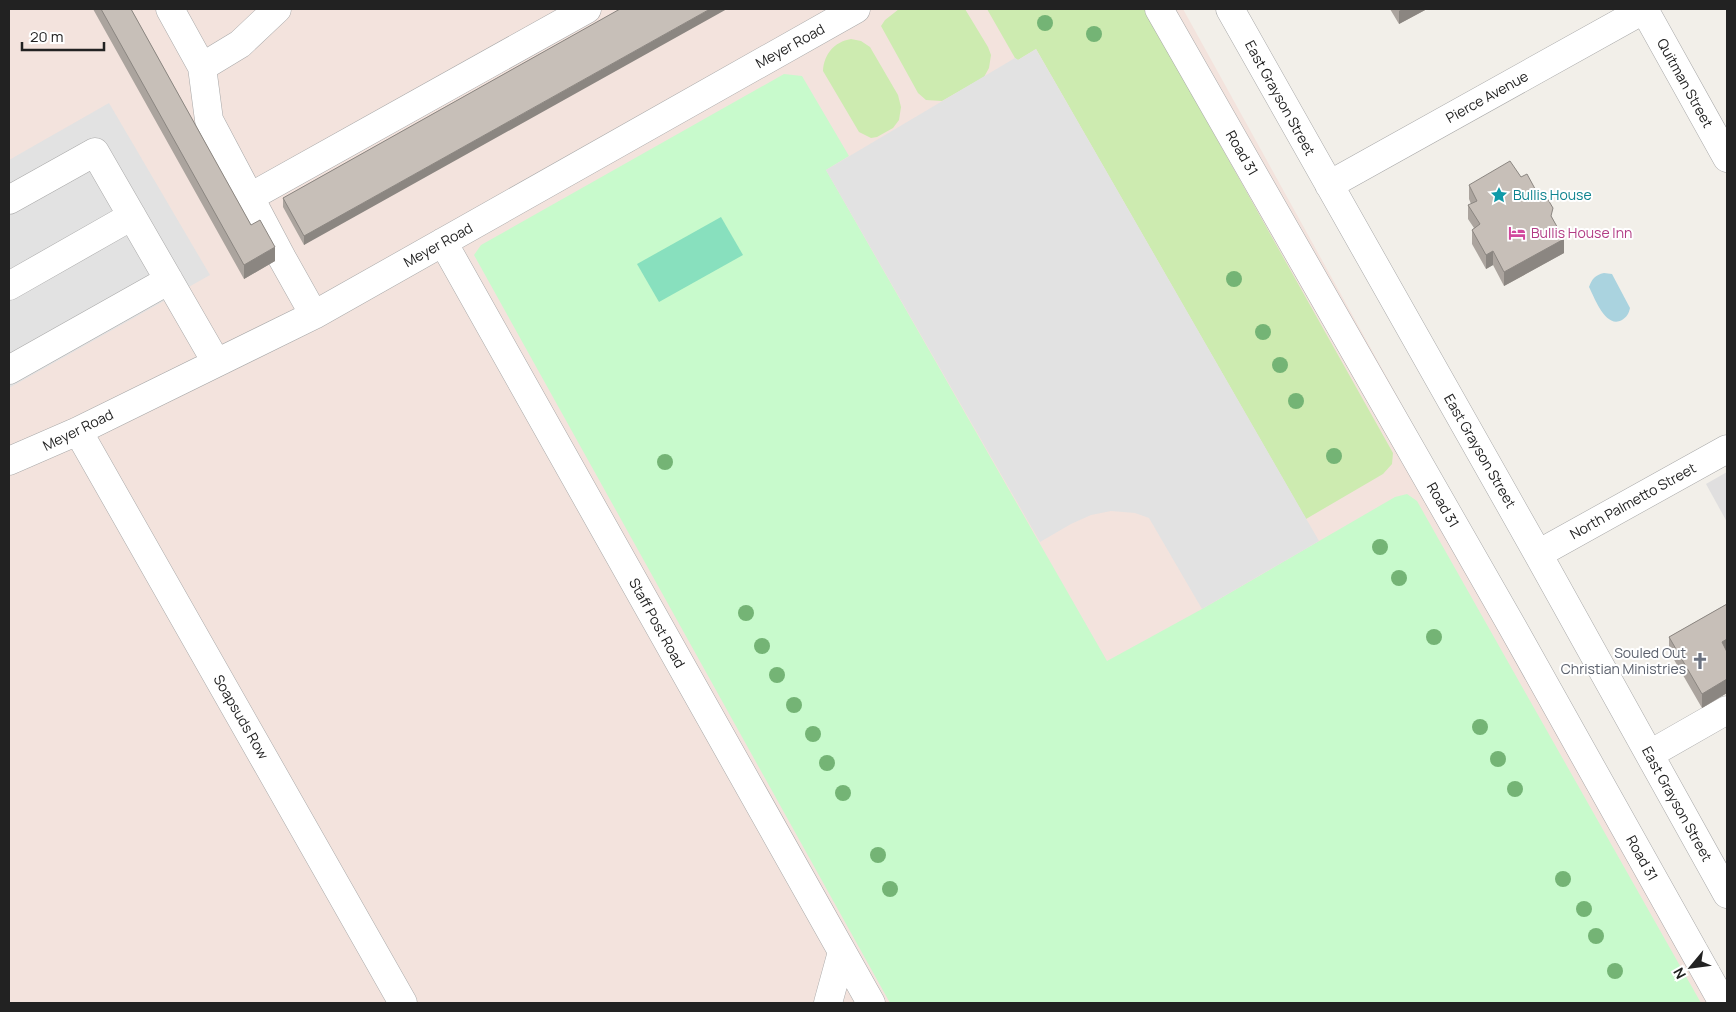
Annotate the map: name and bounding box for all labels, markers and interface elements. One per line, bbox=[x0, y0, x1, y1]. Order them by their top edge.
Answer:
street label: Meyer Road bbox=[752, 19, 828, 72]
scale bar bbox=[22, 20, 105, 52]
text: 20 m bbox=[30, 26, 63, 47]
street label: Quitman Street bbox=[1653, 35, 1718, 131]
street label: East Grayson Street bbox=[1241, 37, 1320, 159]
street label: Pierce Avenue bbox=[1442, 66, 1531, 127]
street label: Road 31 bbox=[1222, 127, 1263, 179]
place icon: Bullis House bbox=[1489, 185, 1509, 205]
place label: Bullis House bbox=[1513, 185, 1592, 204]
street label: Meyer Road bbox=[400, 218, 476, 271]
hotel icon: Bullis House Inn bbox=[1507, 223, 1527, 243]
place label: Bullis House Inn bbox=[1531, 223, 1632, 242]
street label: East Grayson Street bbox=[1440, 390, 1521, 512]
street label: Meyer Road bbox=[39, 404, 116, 455]
street label: North Palmetto Street bbox=[1566, 458, 1700, 543]
street label: Road 31 bbox=[1423, 479, 1464, 531]
street label: Staff Post Road bbox=[625, 575, 690, 671]
place label: Souled Out Christian Ministries bbox=[1561, 643, 1686, 678]
church icon: Souled Out Christian Ministries bbox=[1690, 651, 1710, 671]
street label: Soapsuds Row bbox=[210, 671, 273, 763]
street label: East Grayson Street bbox=[1638, 743, 1717, 865]
street label: Road 31 bbox=[1622, 832, 1663, 884]
north arrow bbox=[1666, 942, 1716, 992]
text: N bbox=[1668, 965, 1690, 983]

